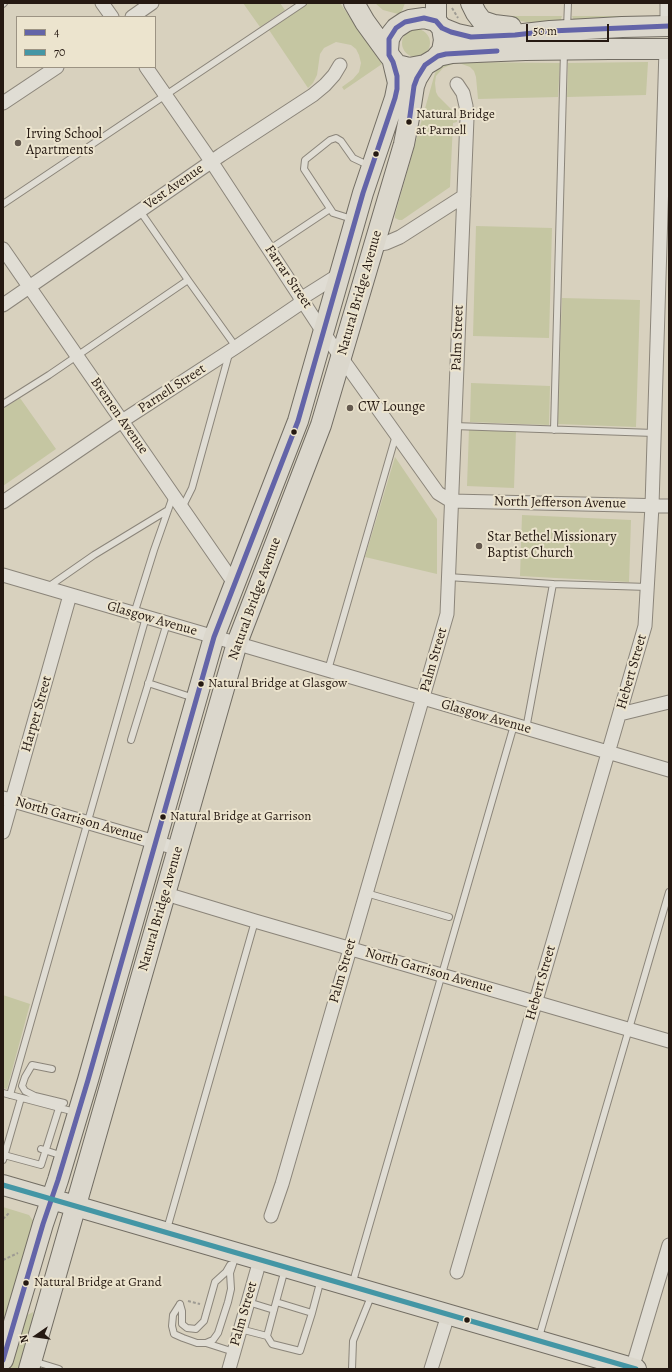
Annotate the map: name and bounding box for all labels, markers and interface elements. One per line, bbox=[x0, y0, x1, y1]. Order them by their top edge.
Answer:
legend bbox=[16, 16, 156, 68]
scale bar bbox=[528, 16, 611, 42]
text: 50 m bbox=[533, 23, 557, 39]
text: 4 bbox=[54, 24, 59, 40]
text: 70 bbox=[54, 44, 65, 60]
place label: Natural Bridge at Parnell bbox=[416, 107, 495, 138]
marker: Natural Bridge at Parnell bbox=[404, 117, 414, 127]
place label: Irving School Apartments bbox=[26, 127, 102, 160]
marker: Irving School Apartments bbox=[13, 138, 23, 148]
unlabelled marker bbox=[371, 149, 381, 159]
street label: Vest Avenue bbox=[141, 160, 207, 214]
street label: Natural Bridge Avenue bbox=[334, 229, 386, 357]
street label: Farrar Street bbox=[261, 242, 315, 312]
street label: Palm Street bbox=[448, 305, 468, 371]
street label: Parnell Street bbox=[135, 361, 209, 417]
street label: Bremen Avenue bbox=[86, 374, 152, 458]
place label: CW Lounge bbox=[358, 400, 425, 416]
marker: CW Lounge bbox=[345, 403, 355, 413]
unlabelled marker bbox=[289, 427, 299, 437]
street label: North Jefferson Avenue bbox=[494, 493, 626, 513]
place label: Star Bethel Missionary Baptist Church bbox=[487, 530, 617, 562]
street label: Natural Bridge Avenue bbox=[225, 535, 285, 663]
marker: Star Bethel Missionary Baptist Church bbox=[474, 541, 484, 551]
street label: Glasgow Avenue bbox=[105, 598, 199, 640]
street label: Palm Street bbox=[417, 626, 451, 694]
street label: Hebert Street bbox=[613, 633, 651, 711]
street label: Harper Street bbox=[18, 674, 56, 754]
place label: Natural Bridge at Glasgow bbox=[208, 676, 347, 692]
marker: Natural Bridge at Glasgow bbox=[196, 679, 206, 689]
street label: Glasgow Avenue bbox=[439, 696, 533, 738]
street label: North Garrison Avenue bbox=[13, 794, 145, 846]
place label: Natural Bridge at Garrison bbox=[170, 809, 311, 825]
marker: Natural Bridge at Garrison bbox=[158, 812, 168, 822]
street label: Natural Bridge Avenue bbox=[135, 845, 187, 973]
street label: Palm Street bbox=[326, 937, 360, 1005]
street label: Hebert Street bbox=[522, 944, 560, 1022]
street label: North Garrison Avenue bbox=[363, 945, 495, 997]
place label: Natural Bridge at Grand bbox=[34, 1275, 162, 1291]
marker: Natural Bridge at Grand bbox=[21, 1278, 31, 1288]
street label: Palm Street bbox=[227, 1280, 261, 1348]
unlabelled marker bbox=[462, 1315, 472, 1325]
north arrow bbox=[16, 1316, 56, 1356]
text: N bbox=[16, 1333, 32, 1344]

